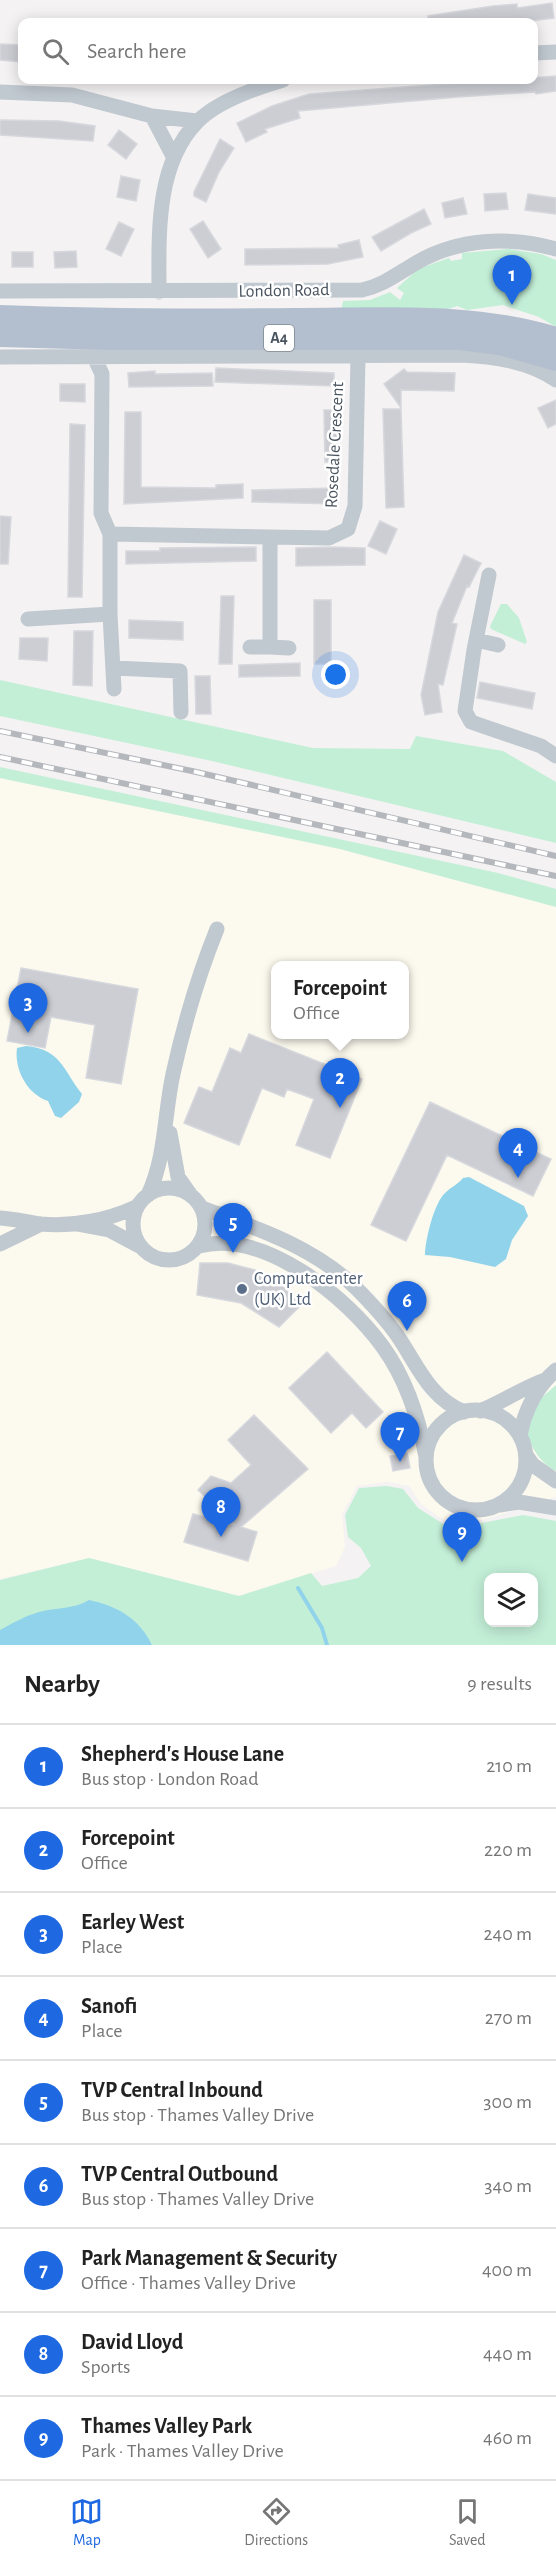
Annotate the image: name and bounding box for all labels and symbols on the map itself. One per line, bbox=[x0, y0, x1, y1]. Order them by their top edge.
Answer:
pin: 1 bbox=[492, 256, 532, 305]
street label: London Road bbox=[238, 281, 330, 301]
road number: A4 bbox=[264, 325, 294, 351]
street label: Rosedale Crescent bbox=[323, 381, 347, 509]
your location bbox=[321, 660, 350, 689]
pin: 3 bbox=[9, 984, 48, 1033]
pin: 2 bbox=[320, 1058, 360, 1108]
pin: 4 bbox=[498, 1128, 538, 1178]
pin: 5 bbox=[214, 1204, 252, 1253]
place label: Computacenter (UK) Ltd bbox=[254, 1270, 363, 1309]
marker: Computacenter (UK) Ltd bbox=[235, 1282, 249, 1296]
pin: 6 bbox=[388, 1282, 426, 1331]
pin: 7 bbox=[380, 1412, 420, 1462]
pin: 8 bbox=[202, 1488, 240, 1537]
pin: 9 bbox=[442, 1512, 482, 1562]

